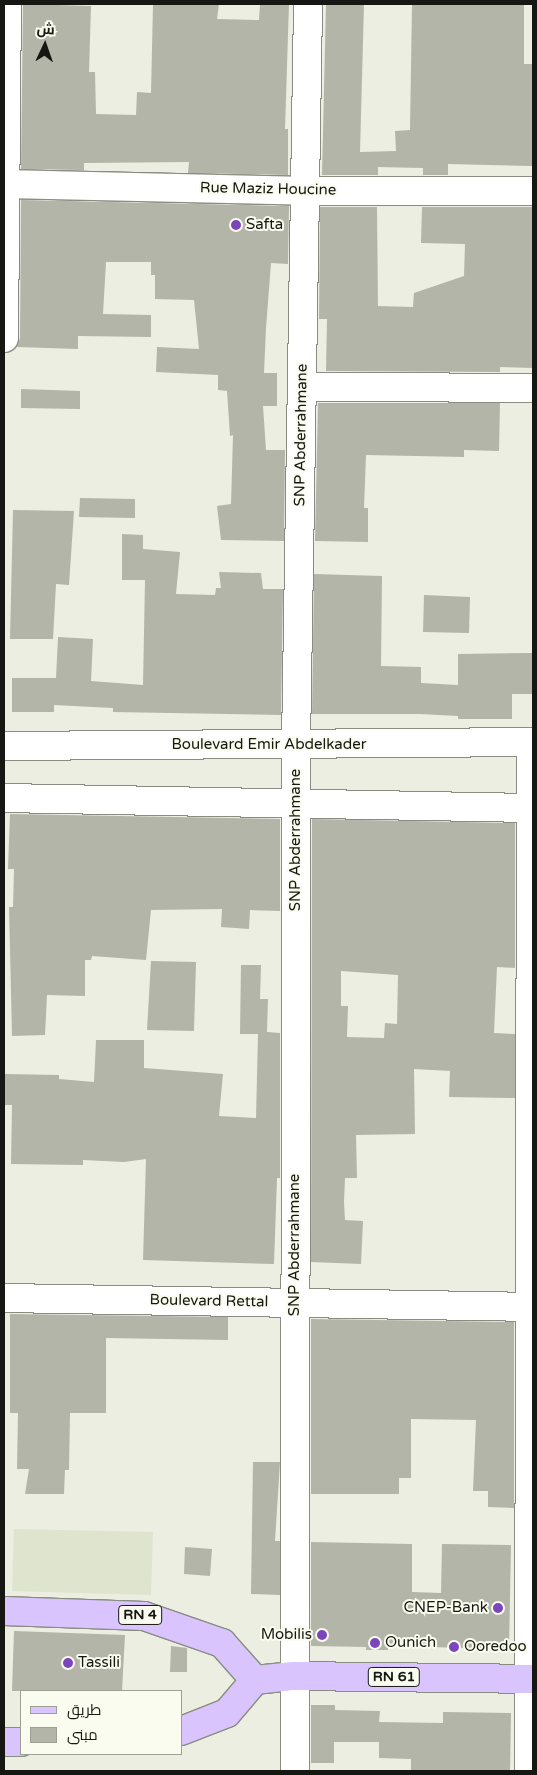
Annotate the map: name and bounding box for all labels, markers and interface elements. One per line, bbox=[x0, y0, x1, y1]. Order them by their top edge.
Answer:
north arrow bbox=[20, 20, 70, 70]
text: ش bbox=[36, 21, 55, 38]
street label: Rue Maziz Houcine bbox=[200, 179, 336, 199]
place label: Safta bbox=[246, 216, 283, 234]
marker: Safta bbox=[230, 219, 242, 231]
street label: SNP Abderrahmane bbox=[291, 364, 311, 506]
street label: Boulevard Emir Abdelkader bbox=[172, 736, 366, 754]
street label: SNP Abderrahmane bbox=[287, 769, 305, 911]
street label: SNP Abderrahmane bbox=[286, 1174, 304, 1316]
street label: Boulevard Rettal bbox=[150, 1291, 268, 1311]
place label: CNEP-Bank bbox=[404, 1599, 488, 1617]
marker: CNEP-Bank bbox=[492, 1602, 504, 1614]
road number: RN 4 bbox=[118, 1604, 162, 1626]
place label: Mobilis bbox=[261, 1626, 312, 1644]
marker: Mobilis bbox=[316, 1629, 328, 1641]
place label: Ounich bbox=[385, 1634, 436, 1652]
marker: Ounich bbox=[369, 1637, 381, 1649]
place label: Ooredoo bbox=[464, 1638, 527, 1656]
marker: Ooredoo bbox=[448, 1641, 460, 1653]
place label: Tassili bbox=[78, 1654, 120, 1672]
marker: Tassili bbox=[62, 1657, 74, 1669]
road number: RN 61 bbox=[368, 1665, 420, 1688]
legend bbox=[20, 1690, 182, 1755]
text: طريق bbox=[67, 1701, 101, 1719]
text: مبنى bbox=[67, 1726, 98, 1744]

